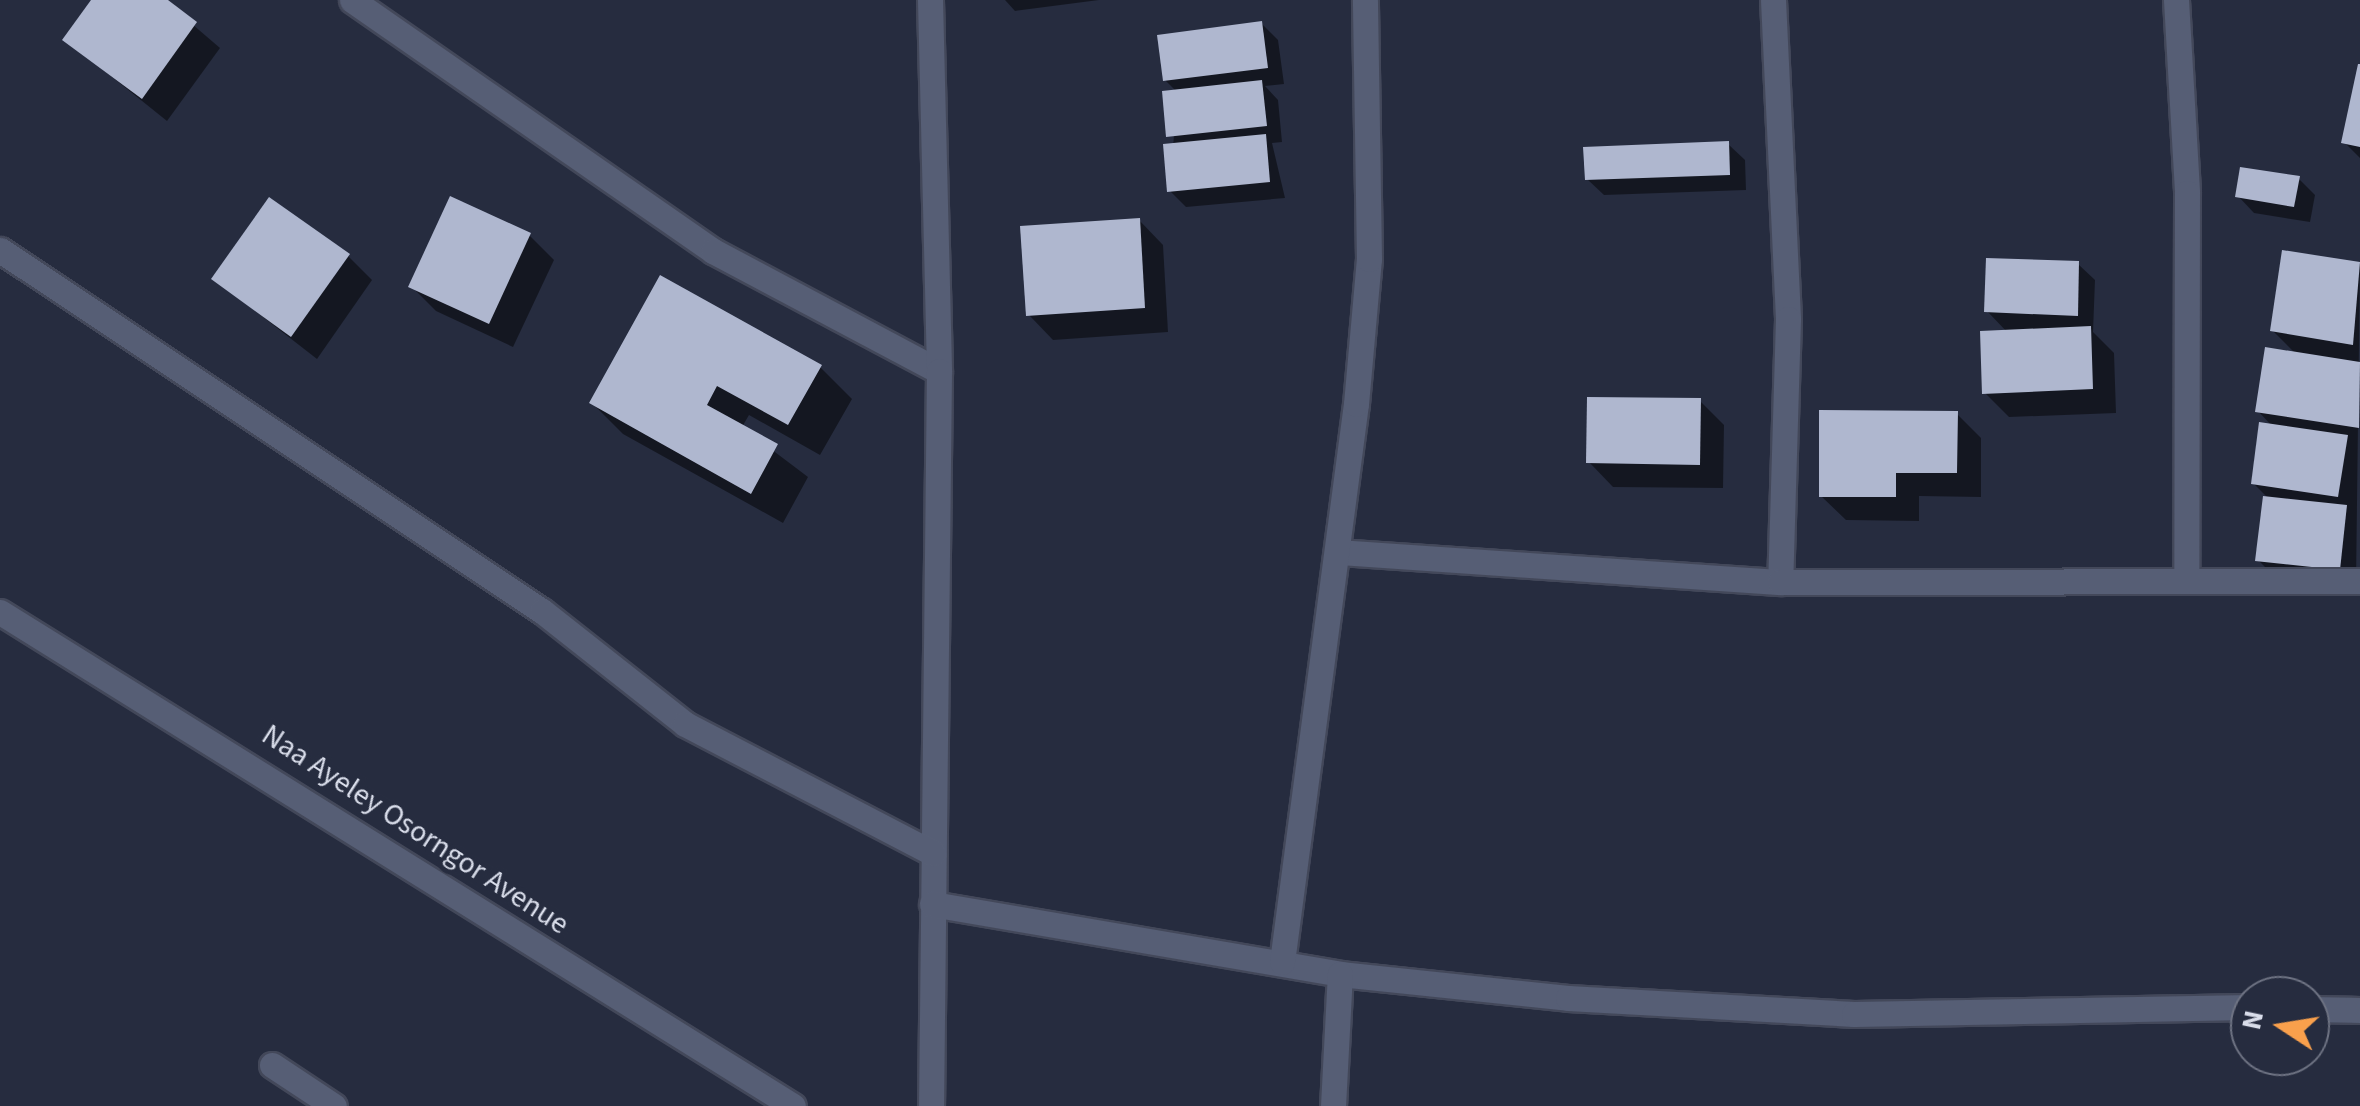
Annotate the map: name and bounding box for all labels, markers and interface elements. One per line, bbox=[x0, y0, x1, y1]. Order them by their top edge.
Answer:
street label: Naa Ayeley Osorngor Avenue bbox=[255, 717, 575, 943]
north arrow bbox=[2230, 976, 2330, 1076]
text: N bbox=[2231, 1007, 2274, 1033]

